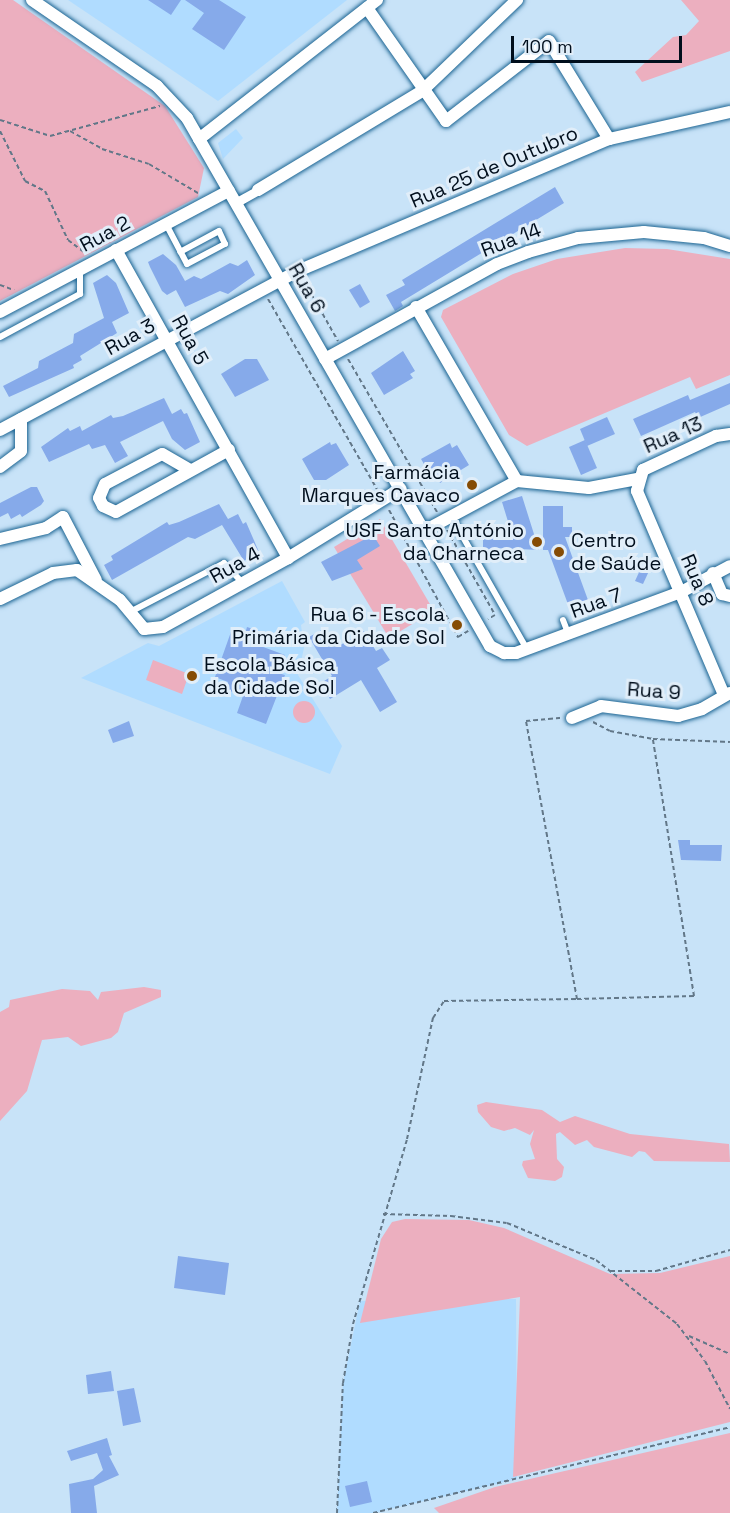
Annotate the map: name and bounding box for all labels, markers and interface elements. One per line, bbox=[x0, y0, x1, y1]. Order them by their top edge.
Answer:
scale bar bbox=[514, 24, 685, 62]
text: 100 m bbox=[522, 35, 573, 58]
street label: Rua 25 de Outubro bbox=[406, 121, 582, 213]
street label: Rua 2 bbox=[76, 211, 134, 257]
street label: Rua 14 bbox=[478, 218, 544, 262]
street label: Rua 6 bbox=[283, 259, 331, 317]
street label: Rua 5 bbox=[167, 311, 213, 369]
street label: Rua 3 bbox=[101, 314, 159, 360]
street label: Rua 13 bbox=[640, 411, 706, 459]
place label: Farmácia Marques Cavaco bbox=[302, 461, 460, 508]
marker: Farmácia Marques Cavaco bbox=[465, 478, 479, 492]
place label: USF Santo António da Charneca bbox=[345, 518, 524, 565]
place label: Centro de Saúde bbox=[571, 528, 661, 575]
marker: USF Santo António da Charneca bbox=[528, 533, 546, 551]
street label: Rua 4 bbox=[206, 541, 264, 589]
marker: Centro de Saúde bbox=[552, 545, 566, 559]
street label: Rua 8 bbox=[675, 550, 719, 610]
street label: Rua 7 bbox=[567, 583, 625, 623]
place label: Rua 6 - Escola Primária da Cidade Sol bbox=[232, 602, 445, 649]
marker: Rua 6 - Escola Primária da Cidade Sol bbox=[450, 618, 464, 632]
place label: Escola Básica da Cidade Sol bbox=[204, 652, 335, 699]
marker: Escola Básica da Cidade Sol bbox=[185, 669, 199, 683]
street label: Rua 9 bbox=[626, 677, 682, 705]

